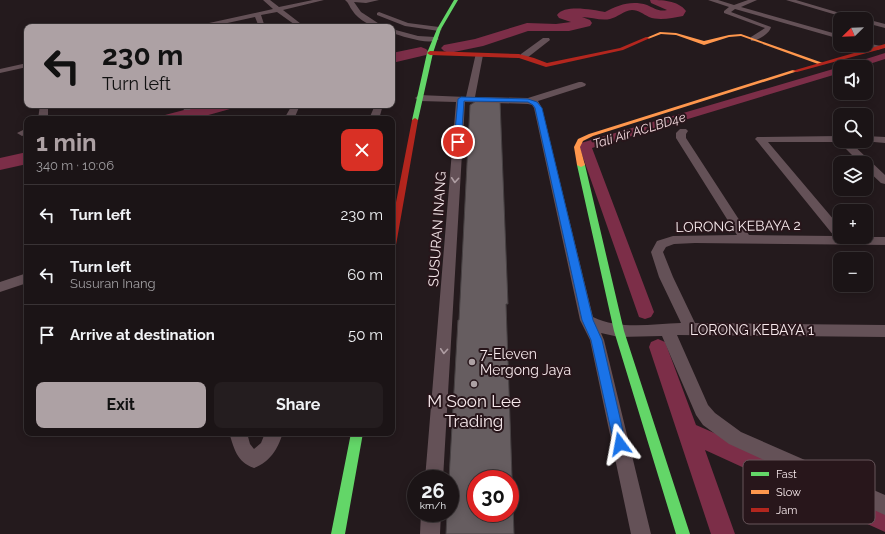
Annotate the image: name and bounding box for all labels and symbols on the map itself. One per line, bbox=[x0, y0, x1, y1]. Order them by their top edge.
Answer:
north arrow bbox=[833, 12, 873, 52]
water label: Tali Air ACLBD4e bbox=[591, 109, 687, 152]
pin bbox=[441, 125, 475, 159]
street label: SUSURAN INANG bbox=[425, 171, 449, 287]
one-way arrow bbox=[451, 177, 460, 183]
street label: LORONG KEBAYA 2 bbox=[675, 217, 801, 235]
street label: LORONG KEBAYA 1 bbox=[690, 322, 814, 338]
place label: 7-Eleven Mergong Jaya bbox=[480, 346, 571, 378]
one-way arrow bbox=[439, 348, 448, 354]
marker: 7-Eleven Mergong Jaya bbox=[467, 357, 477, 367]
marker: M Soon Lee Trading bbox=[469, 379, 479, 389]
place label: M Soon Lee Trading bbox=[427, 391, 521, 431]
position arrow bbox=[599, 423, 641, 465]
legend bbox=[743, 460, 875, 524]
text: Fast bbox=[776, 468, 797, 481]
speed limit sign: 30 bbox=[467, 470, 519, 522]
text: Slow bbox=[776, 486, 801, 499]
text: Jam bbox=[776, 504, 797, 517]

